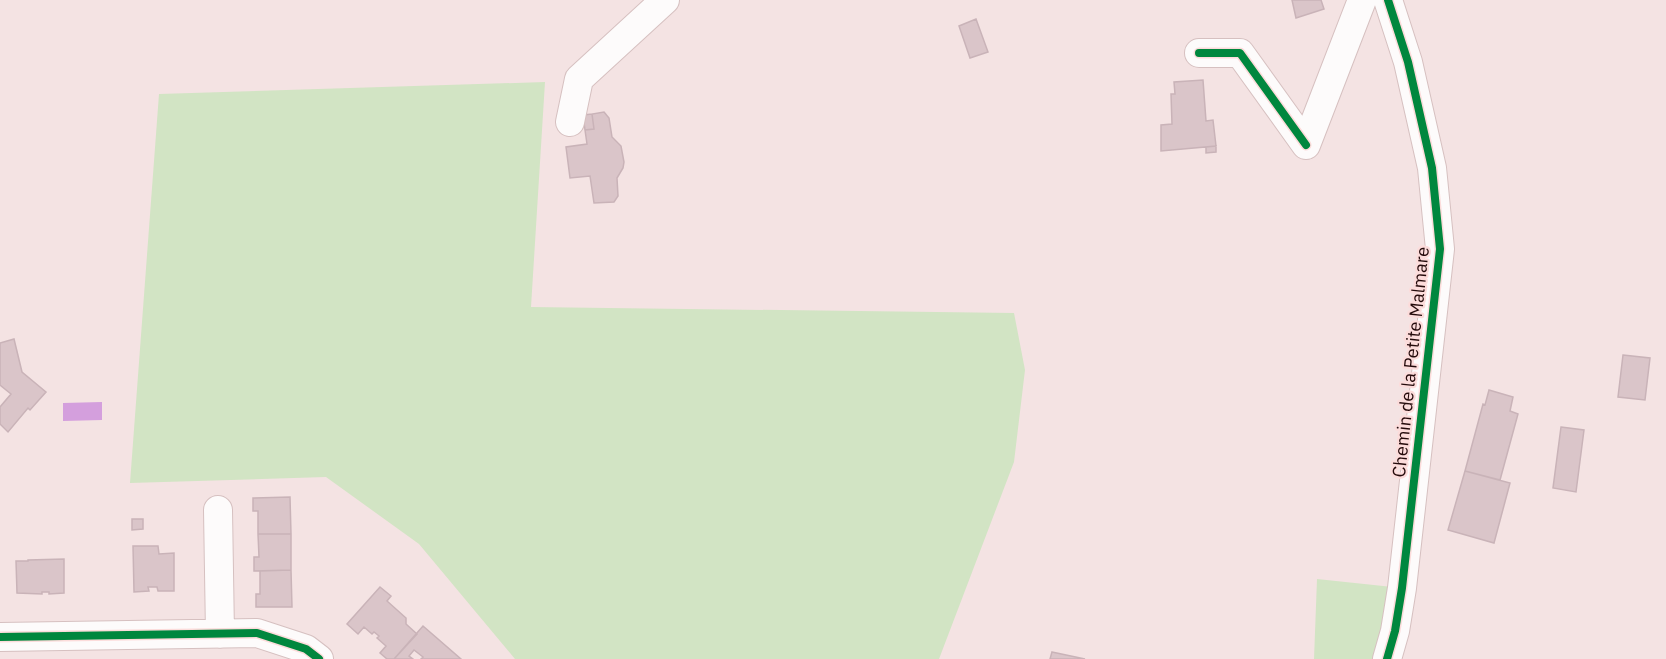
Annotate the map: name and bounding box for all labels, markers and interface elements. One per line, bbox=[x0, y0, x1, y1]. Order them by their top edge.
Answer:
street label: Chemin de la Petite Malmare bbox=[1387, 245, 1434, 478]

